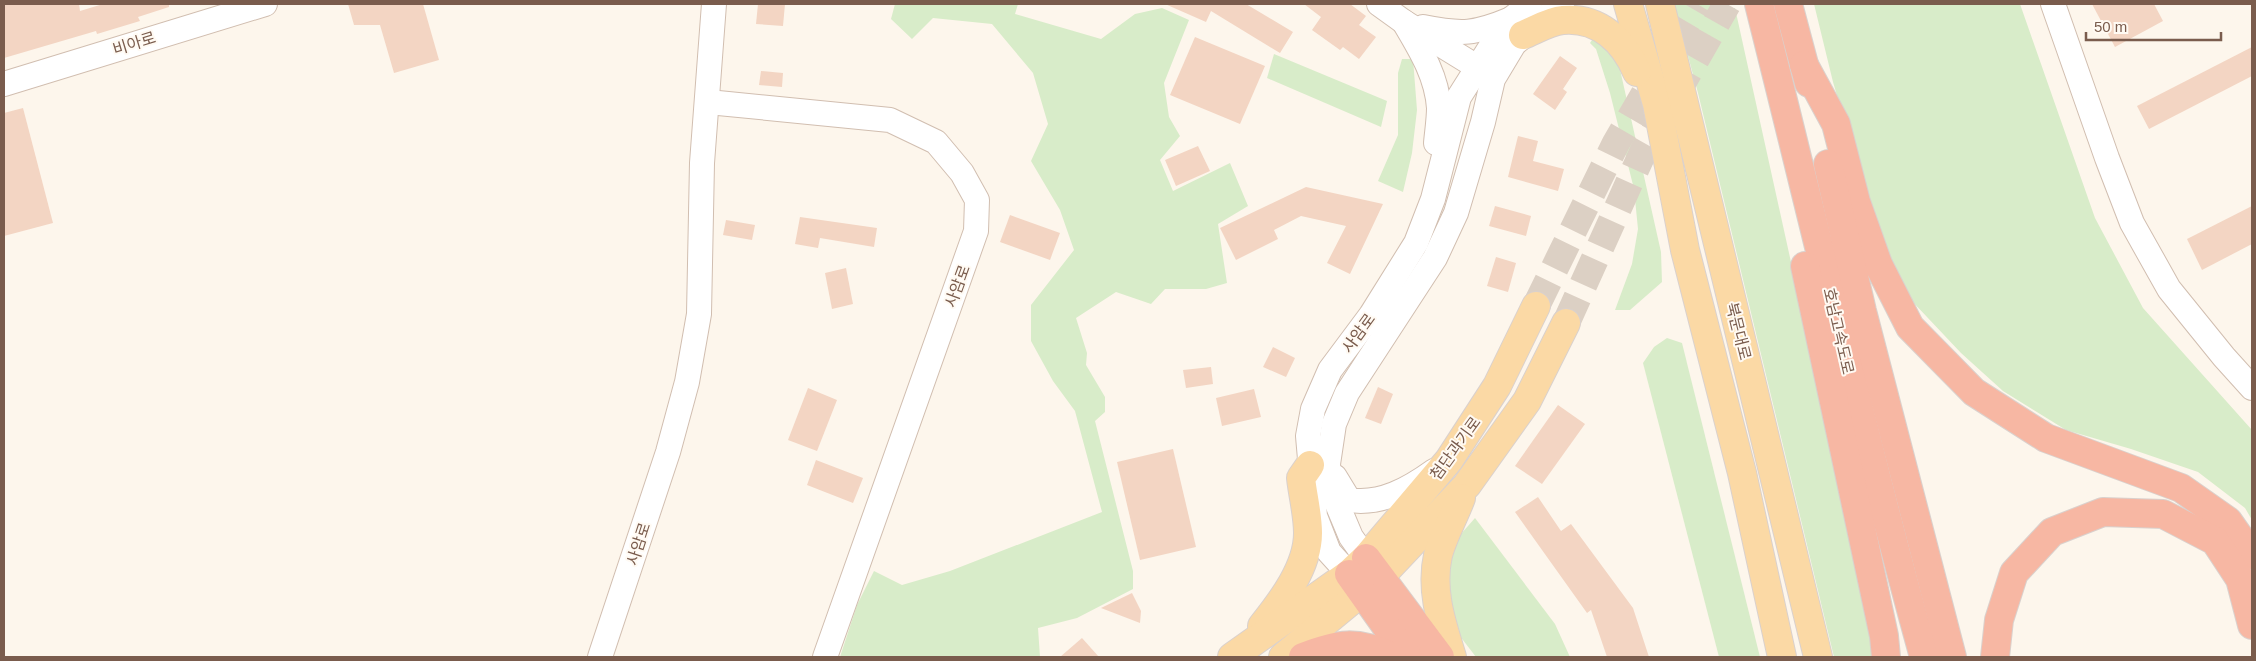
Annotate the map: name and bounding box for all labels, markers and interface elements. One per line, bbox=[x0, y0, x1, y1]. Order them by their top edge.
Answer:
scale bar bbox=[2086, 10, 2221, 42]
text: 50 m bbox=[2094, 18, 2127, 35]
street label: 비아로 bbox=[111, 29, 158, 58]
street label: 사암로 bbox=[942, 262, 973, 310]
street label: 호남고속도로 bbox=[1820, 286, 1857, 376]
street label: 북문대로 bbox=[1723, 300, 1754, 362]
street label: 사암로 bbox=[1339, 310, 1378, 356]
street label: 첨단과기로 bbox=[1427, 413, 1484, 483]
street label: 사암로 bbox=[624, 520, 653, 568]

